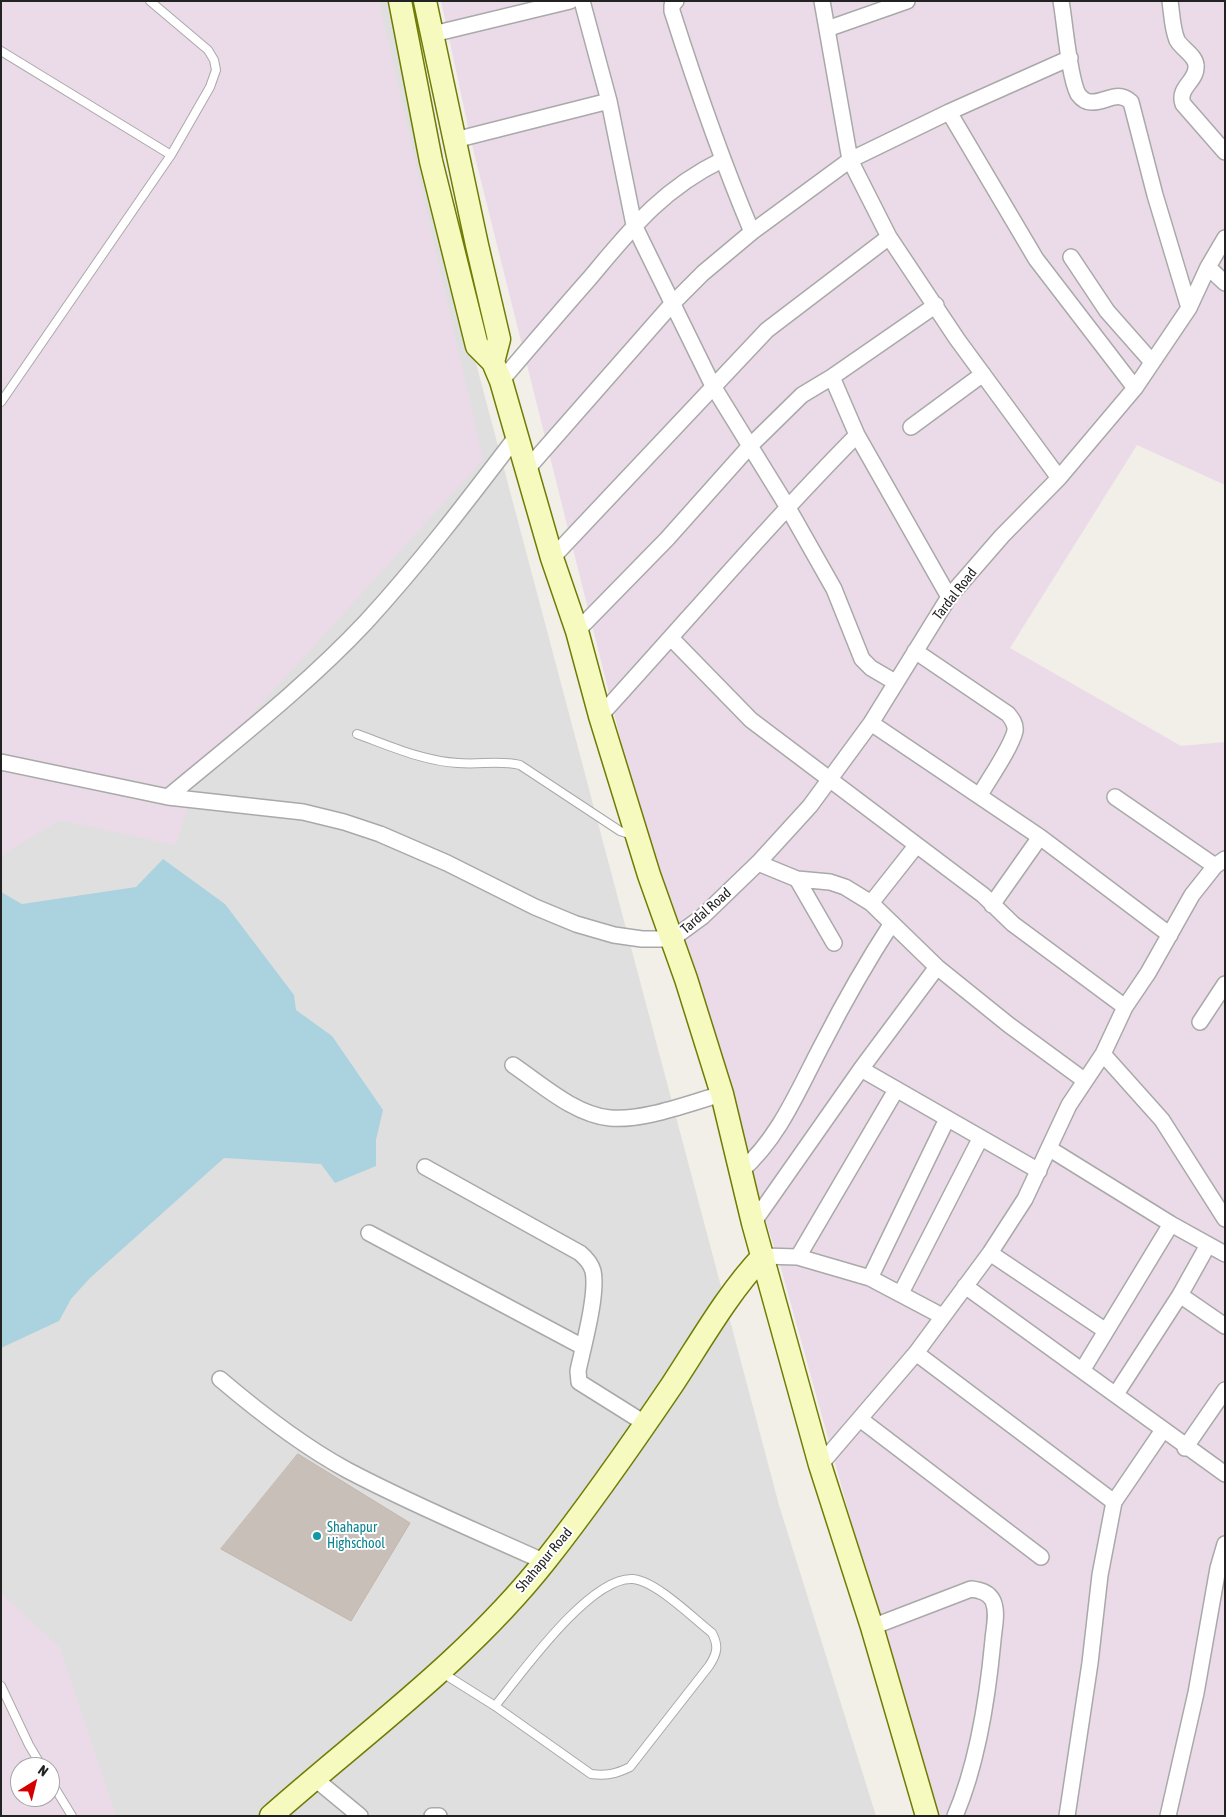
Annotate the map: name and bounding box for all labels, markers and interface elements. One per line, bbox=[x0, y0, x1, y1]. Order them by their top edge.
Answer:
street label: Tardal Road bbox=[930, 565, 980, 623]
street label: Tardal Road bbox=[677, 885, 735, 937]
place label: Shahapur Highschool bbox=[327, 1520, 385, 1552]
street label: Shahapur Road bbox=[512, 1524, 576, 1596]
marker: Shahapur Highschool bbox=[311, 1530, 323, 1542]
north arrow bbox=[10, 1757, 60, 1807]
text: N bbox=[35, 1762, 51, 1780]

